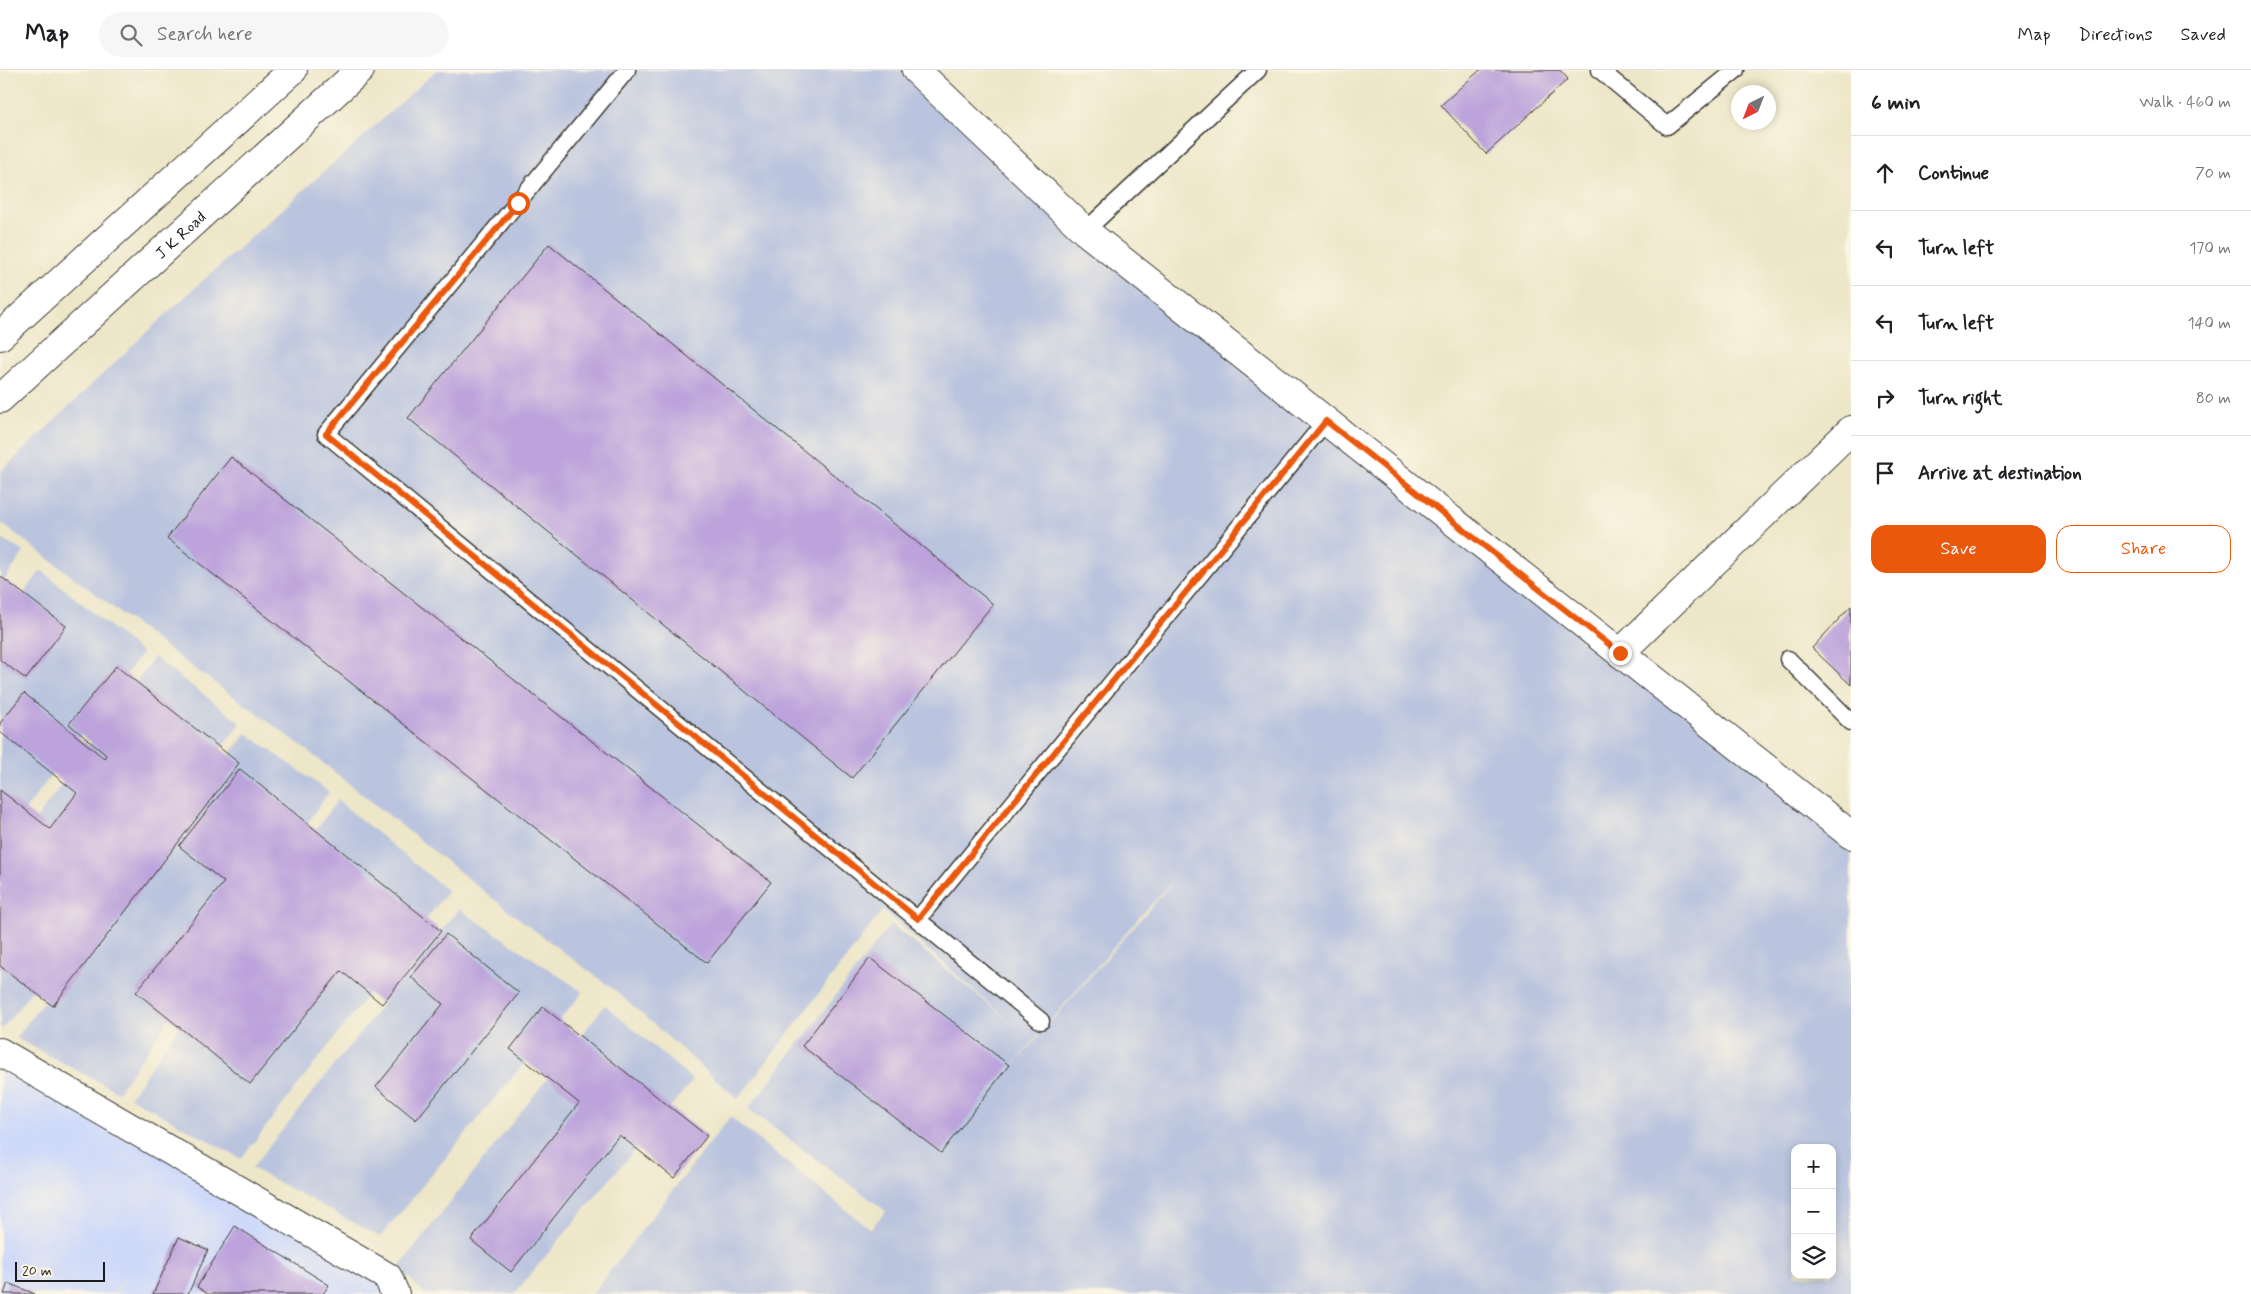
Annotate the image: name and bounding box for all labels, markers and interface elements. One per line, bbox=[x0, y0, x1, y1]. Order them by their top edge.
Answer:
search box bbox=[99, 12, 449, 57]
text: Map bbox=[25, 19, 69, 50]
icon: search bbox=[117, 21, 145, 49]
text: Search here bbox=[157, 22, 253, 47]
text: Map bbox=[2018, 23, 2051, 47]
text: Directions bbox=[2079, 23, 2153, 47]
text: Saved bbox=[2181, 23, 2226, 47]
north arrow bbox=[1731, 85, 1776, 130]
text: 6 min bbox=[1871, 89, 1921, 117]
text: Walk · 460 m bbox=[2139, 92, 2231, 113]
icon: ahead bbox=[1871, 159, 1899, 187]
text: Continue bbox=[1918, 161, 1989, 186]
text: 70 m bbox=[2195, 163, 2231, 184]
route start bbox=[507, 192, 530, 215]
street label: J K Road bbox=[151, 207, 211, 264]
icon: left bbox=[1871, 234, 1899, 262]
text: Turn left bbox=[1918, 236, 1994, 261]
text: 170 m bbox=[2189, 238, 2231, 259]
icon: left bbox=[1871, 309, 1899, 337]
text: Turn left bbox=[1918, 311, 1994, 336]
text: 140 m bbox=[2187, 313, 2231, 334]
icon: right bbox=[1871, 384, 1899, 412]
text: Turn right bbox=[1918, 386, 2002, 411]
text: 80 m bbox=[2196, 388, 2231, 409]
icon: arrive bbox=[1871, 459, 1899, 487]
text: Arrive at destination bbox=[1918, 461, 2082, 486]
button: Save bbox=[1871, 525, 2046, 573]
button: Share bbox=[2056, 525, 2231, 573]
route end bbox=[1609, 642, 1632, 665]
map controls bbox=[1791, 1144, 1836, 1279]
button: + bbox=[1791, 1144, 1836, 1189]
button: − bbox=[1791, 1189, 1836, 1234]
button: layers bbox=[1791, 1234, 1836, 1279]
scale bar bbox=[15, 1259, 105, 1282]
text: 20 m bbox=[22, 1262, 52, 1280]

